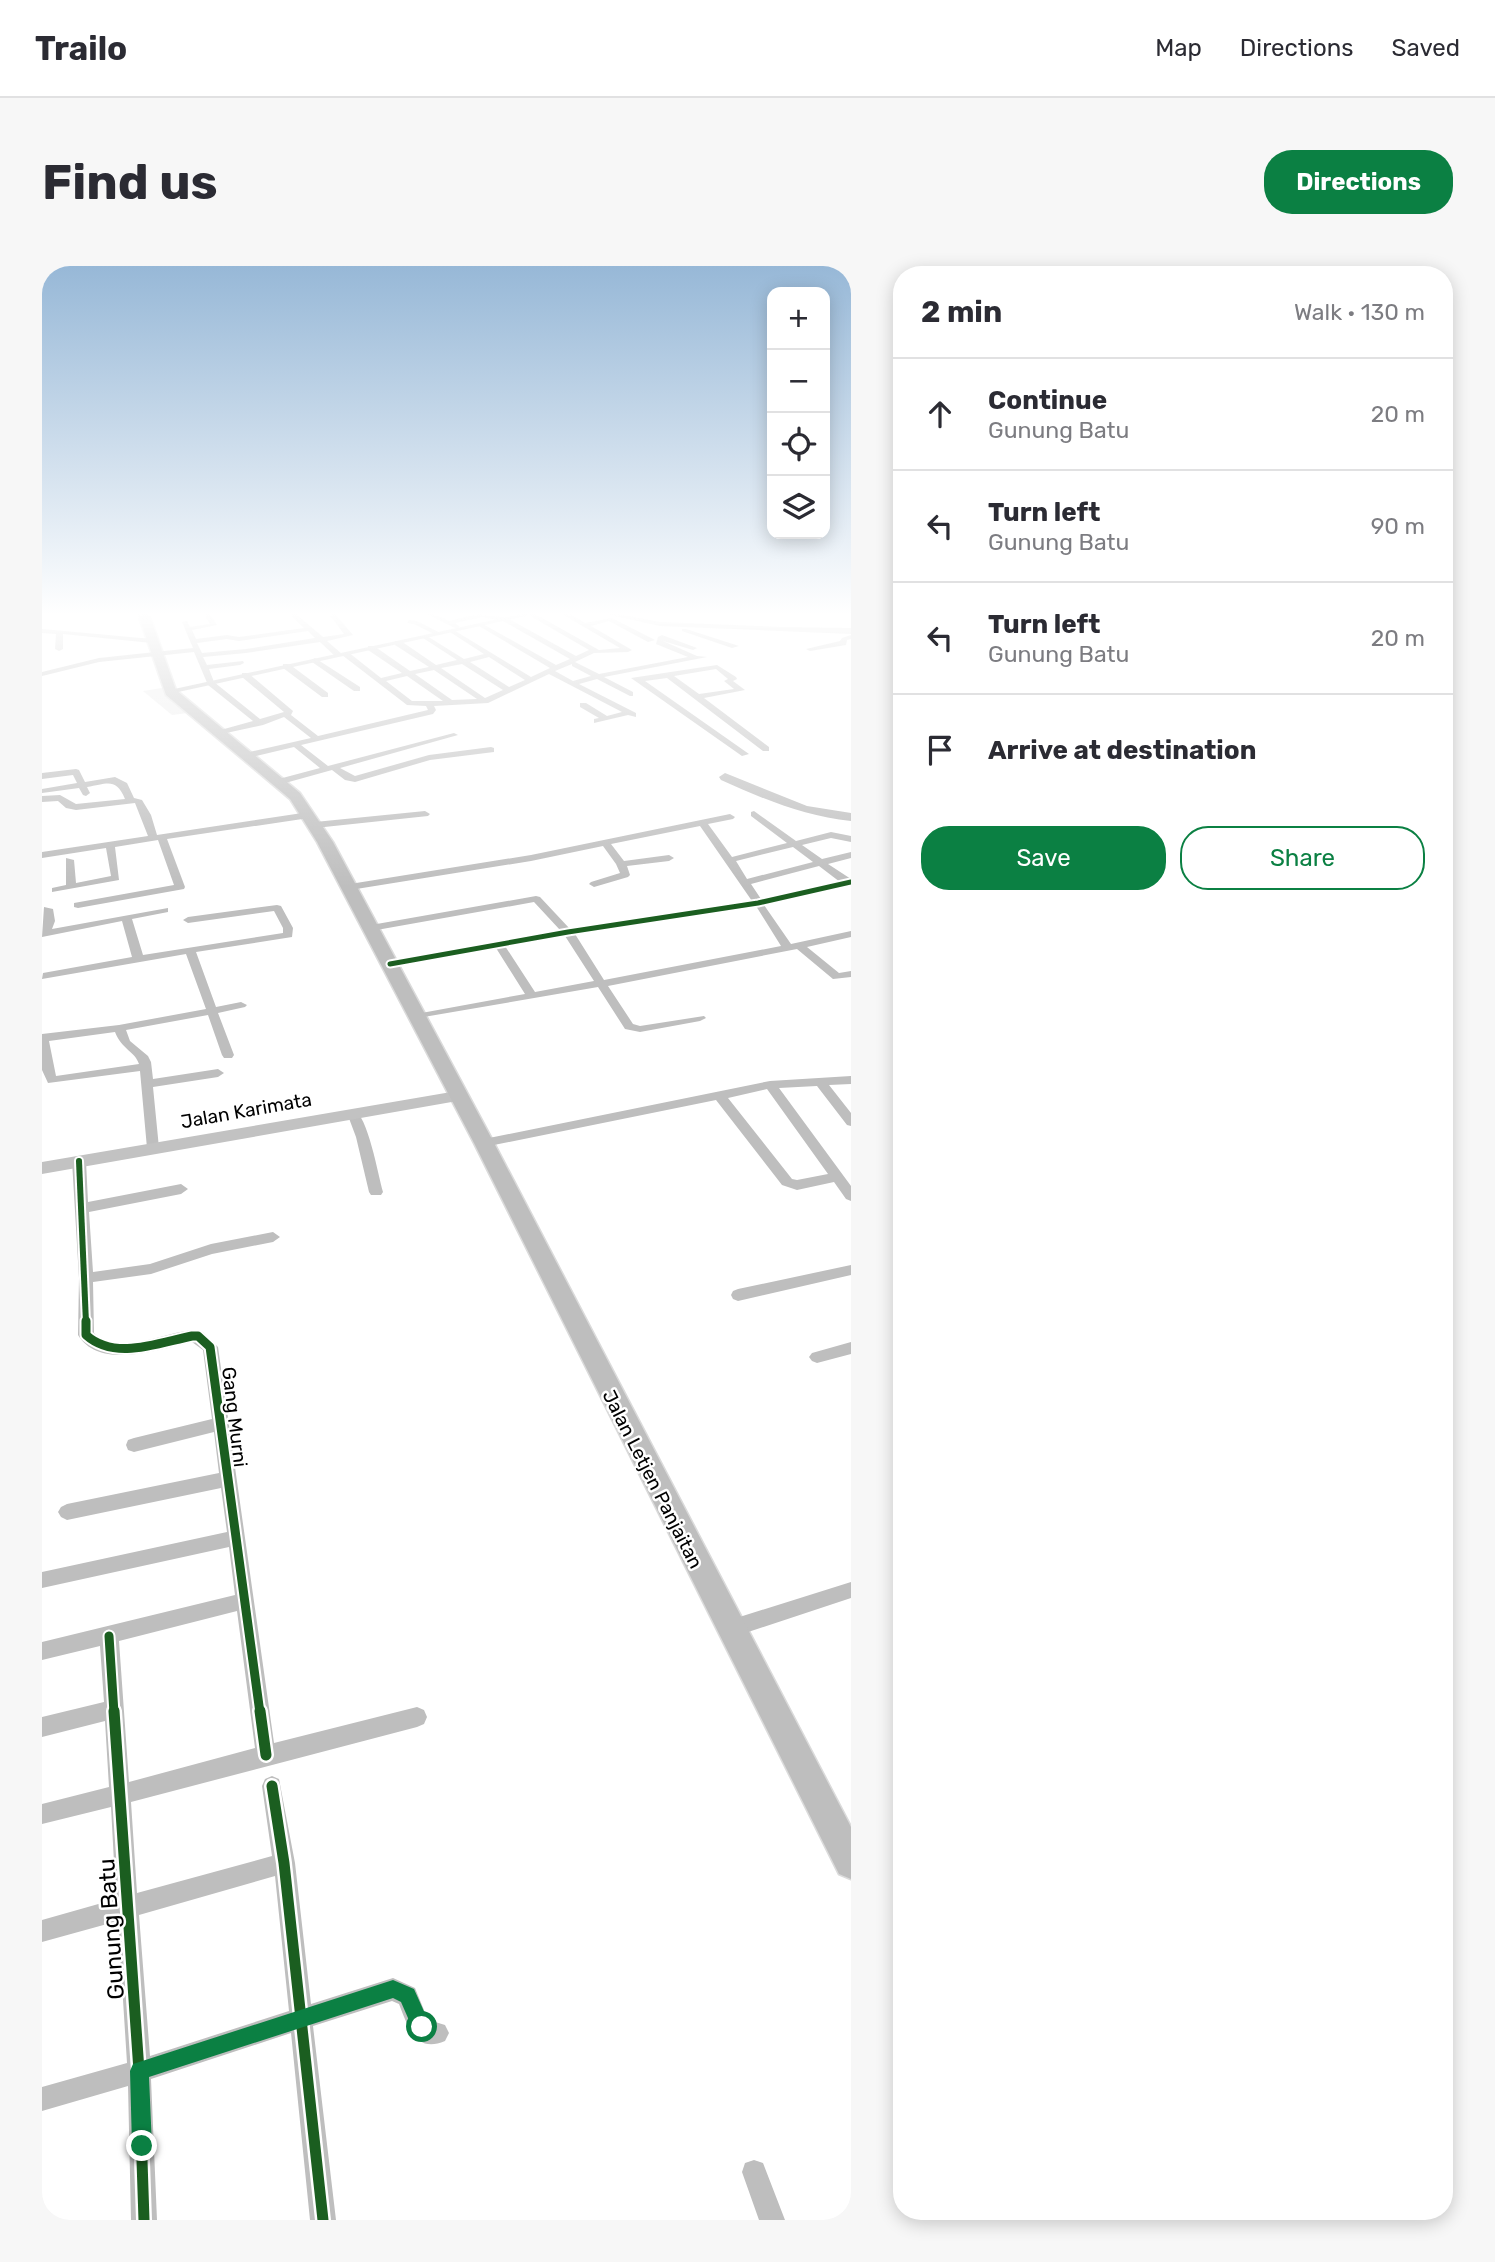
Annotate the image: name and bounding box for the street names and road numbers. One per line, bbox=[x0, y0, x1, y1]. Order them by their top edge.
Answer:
street label: Jalan Karimata bbox=[179, 1088, 313, 1133]
street label: Gang Murni bbox=[217, 1366, 252, 1468]
street label: Jalan Letjen Panjaitan bbox=[598, 1386, 708, 1572]
street label: Gunung Batu bbox=[92, 1858, 130, 2000]

